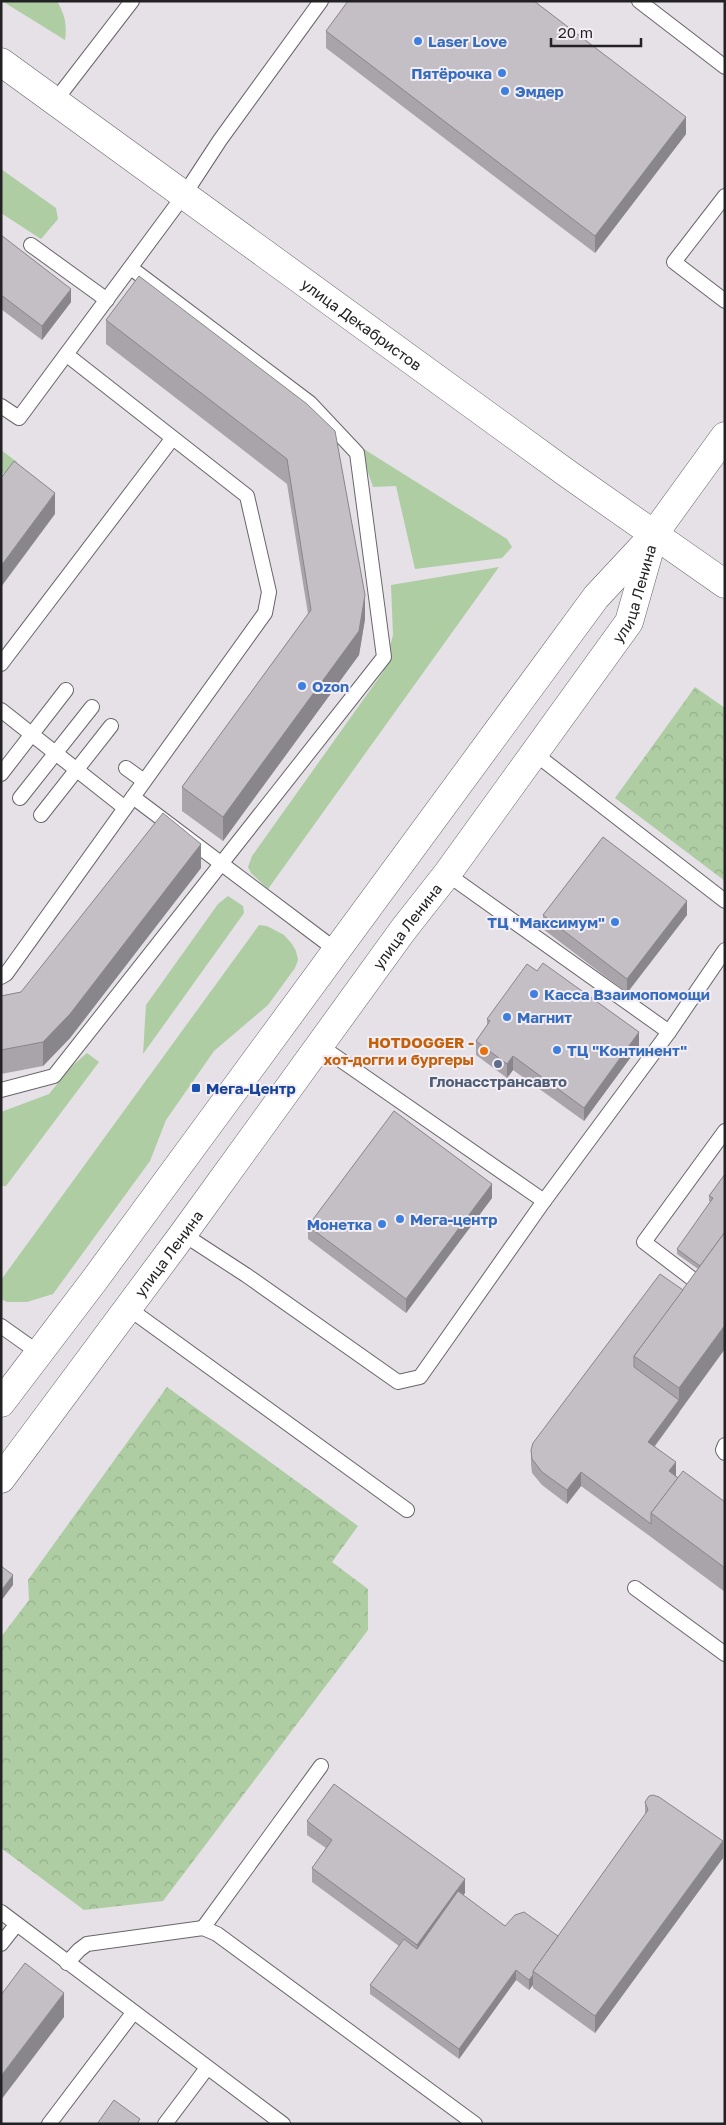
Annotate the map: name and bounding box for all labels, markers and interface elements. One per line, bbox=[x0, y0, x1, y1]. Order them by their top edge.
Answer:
scale bar bbox=[551, 15, 641, 47]
text: 20 m bbox=[558, 23, 593, 41]
place label: Laser Love bbox=[428, 32, 507, 50]
marker: Laser Love bbox=[412, 35, 424, 47]
place label: Пятёрочка bbox=[411, 64, 492, 82]
marker: Пятёрочка bbox=[496, 67, 508, 79]
place label: Эмдер bbox=[515, 82, 564, 100]
marker: Эмдер bbox=[499, 85, 511, 97]
street label: улица Декабристов bbox=[298, 274, 426, 374]
street label: улица Ленина bbox=[608, 543, 660, 646]
place label: Ozon bbox=[312, 677, 349, 695]
marker: Ozon bbox=[296, 680, 308, 692]
street label: улица Ленина bbox=[369, 880, 445, 973]
place label: ТЦ "Максимум" bbox=[487, 913, 605, 931]
marker: ТЦ "Максимум" bbox=[609, 916, 621, 928]
place label: Касса Взаимопомощи bbox=[544, 985, 710, 1003]
marker: Касса Взаимопомощи bbox=[528, 988, 540, 1000]
place label: Магнит bbox=[517, 1008, 572, 1026]
marker: Магнит bbox=[501, 1011, 513, 1023]
place label: HOTDOGGER - хот-догги и бургеры bbox=[324, 1033, 474, 1068]
place label: ТЦ "Континент" bbox=[567, 1041, 687, 1059]
marker: ТЦ "Континент" bbox=[551, 1044, 563, 1056]
marker: HOTDOGGER - хот-догги и бургеры bbox=[478, 1045, 490, 1057]
marker: Глонасстрансавто bbox=[492, 1058, 504, 1070]
place label: Глонасстрансавто bbox=[429, 1072, 567, 1090]
place label: Мега-Центр bbox=[206, 1079, 296, 1097]
marker: Мега-Центр bbox=[190, 1082, 202, 1094]
street label: улица Ленина bbox=[131, 1207, 206, 1300]
place label: Мега-центр bbox=[410, 1210, 498, 1228]
marker: Мега-центр bbox=[394, 1213, 406, 1225]
place label: Монетка bbox=[307, 1215, 372, 1233]
marker: Монетка bbox=[376, 1218, 388, 1230]

